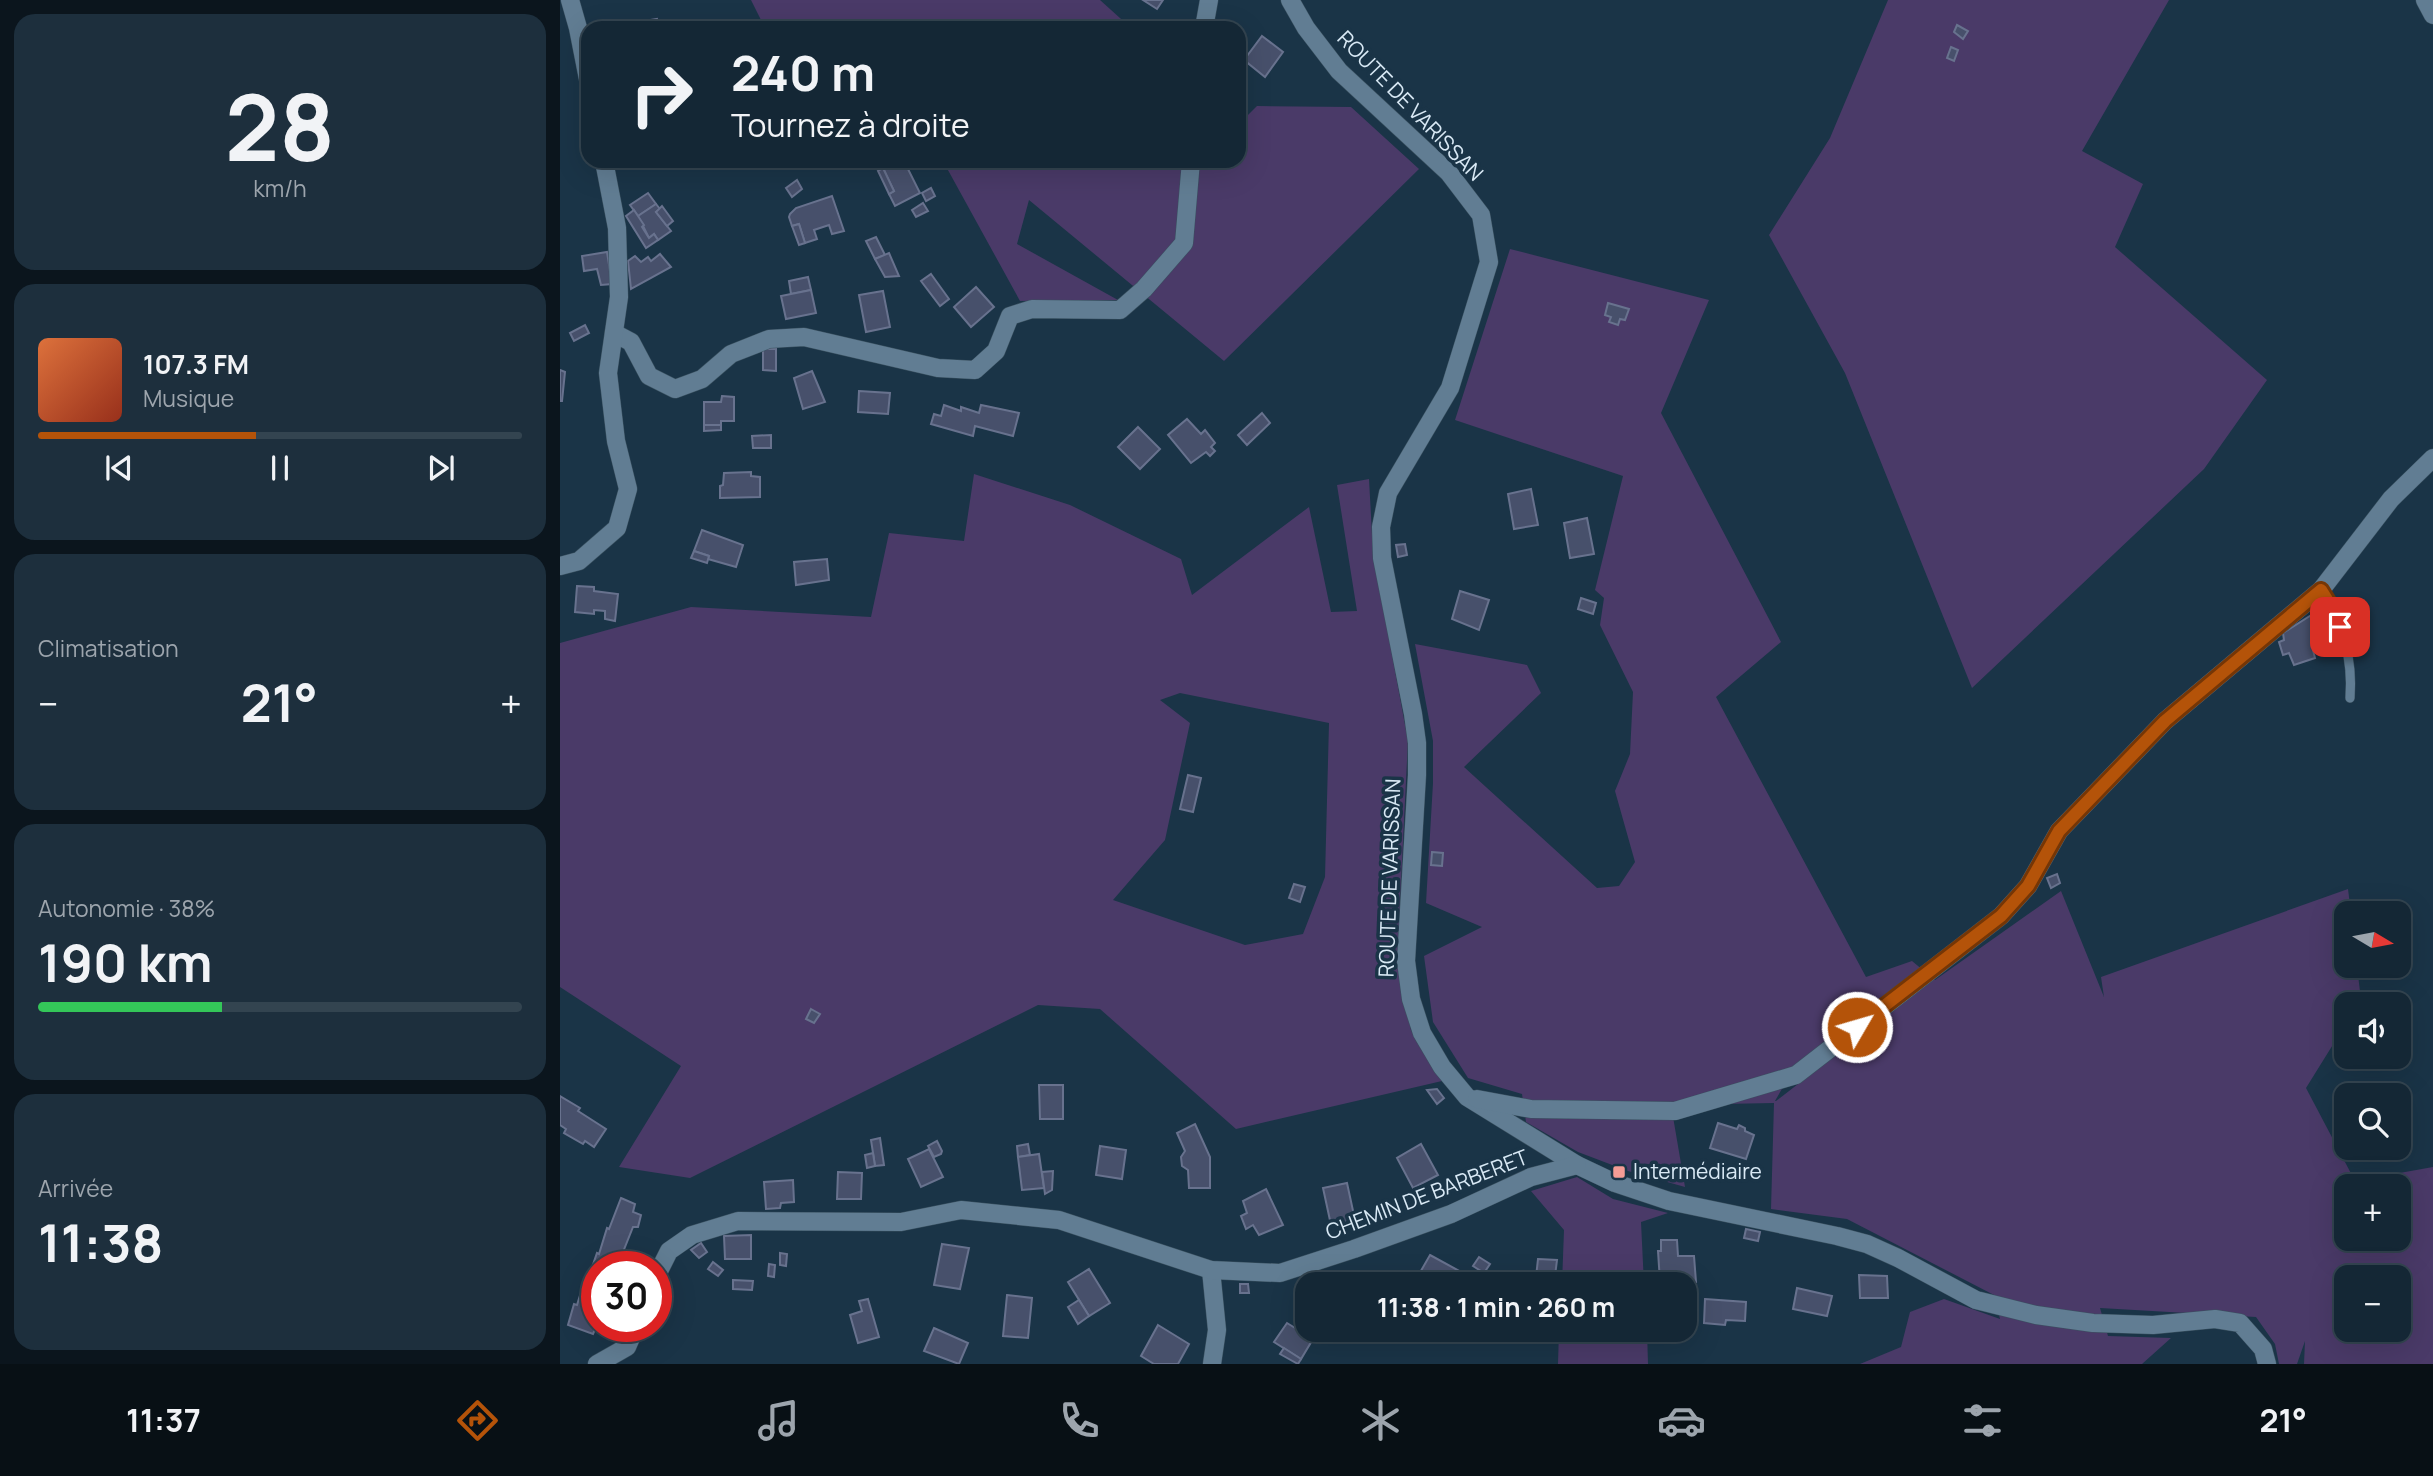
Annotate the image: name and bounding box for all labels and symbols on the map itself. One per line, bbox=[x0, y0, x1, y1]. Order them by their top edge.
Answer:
street label: ROUTE DE VARISSAN bbox=[1332, 24, 1490, 186]
pin bbox=[2310, 597, 2370, 657]
street label: ROUTE DE VARISSAN bbox=[1372, 778, 1406, 978]
north arrow bbox=[2334, 901, 2412, 978]
position arrow bbox=[1820, 990, 1894, 1064]
street label: CHEMIN DE BARBERET bbox=[1321, 1142, 1532, 1246]
place label: Intermédiaire bbox=[1633, 1157, 1762, 1185]
marker: Intermédiaire bbox=[1611, 1164, 1627, 1180]
speed limit sign: 30 bbox=[581, 1251, 672, 1342]

